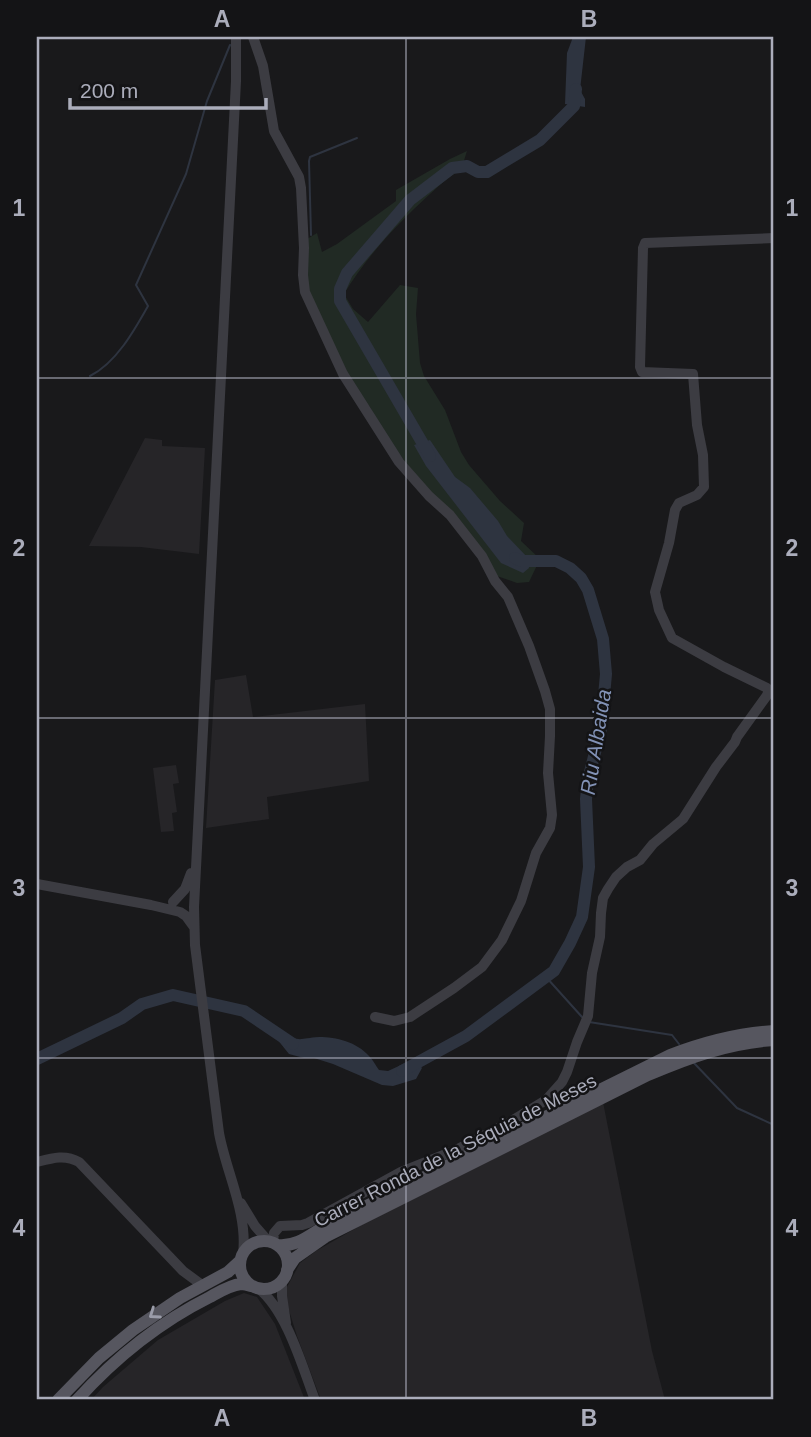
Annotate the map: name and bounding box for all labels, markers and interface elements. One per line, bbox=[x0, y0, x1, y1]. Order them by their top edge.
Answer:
text: A bbox=[214, 6, 230, 32]
text: B bbox=[581, 6, 597, 32]
scale bar bbox=[70, 66, 266, 110]
text: 200 m bbox=[80, 79, 138, 102]
text: 1 bbox=[13, 195, 26, 221]
text: 1 bbox=[786, 195, 799, 221]
text: 2 bbox=[13, 535, 25, 561]
text: 2 bbox=[786, 535, 798, 561]
water label: Riu Albaida bbox=[576, 687, 615, 796]
text: 3 bbox=[13, 875, 25, 901]
text: 3 bbox=[786, 875, 798, 901]
street label: Carrer Ronda de la Séquia de Meses bbox=[311, 1070, 600, 1231]
text: 4 bbox=[13, 1215, 26, 1241]
text: 4 bbox=[786, 1215, 799, 1241]
one-way arrow bbox=[149, 1306, 162, 1318]
text: A bbox=[214, 1405, 230, 1431]
text: B bbox=[581, 1405, 597, 1431]

